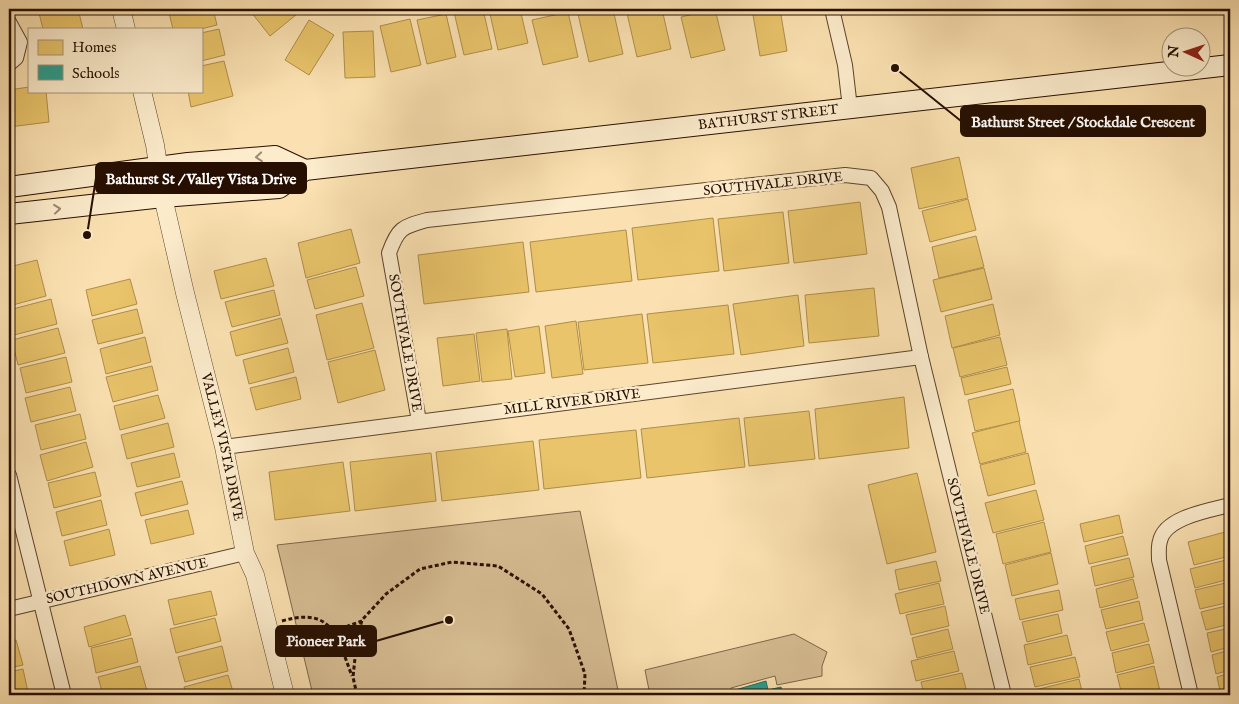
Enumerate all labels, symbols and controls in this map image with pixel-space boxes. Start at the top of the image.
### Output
legend [28,28,202,92]
north arrow [1162,28,1212,78]
text: Homes [72,38,116,57]
text: N [1165,45,1183,59]
text: Schools [72,64,120,83]
street label: BATHURST STREET [697,100,840,134]
callout: Bathurst Street / Stockdale Crescent [961,106,1205,136]
text: Bathurst Street / Stockdale Crescent [971,113,1196,132]
one-way arrow [255,151,263,162]
callout: Bathurst St / Valley Vista Drive [96,163,306,193]
street label: SOUTHVALE DRIVE [702,168,844,200]
text: Bathurst St / Valley Vista Drive [106,170,297,189]
one-way arrow [54,203,62,214]
street label: SOUTHVALE DRIVE [384,272,426,414]
street label: VALLEY VISTA DRIVE [196,370,247,523]
street label: MILL RIVER DRIVE [503,385,642,419]
street label: SOUTHVALE DRIVE [942,476,994,616]
street label: SOUTHDOWN AVENUE [44,554,210,608]
callout: Pioneer Park [276,626,376,656]
text: Pioneer Park [286,632,367,651]

